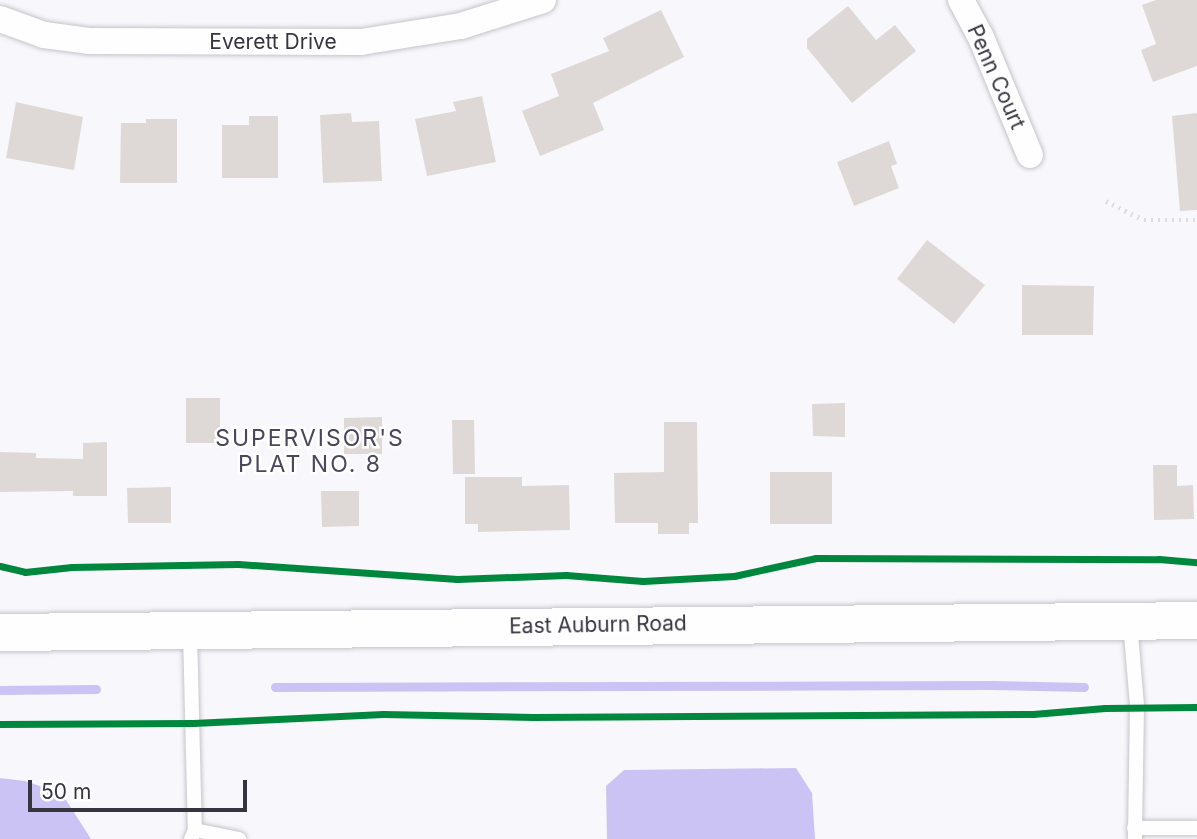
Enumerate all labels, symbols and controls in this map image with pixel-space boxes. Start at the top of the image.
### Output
street label: Penn Court [962,21,1030,133]
street label: Everett Drive [209,29,337,55]
district label: SUPERVISOR'S PLAT NO. 8 [217,424,403,478]
street label: East Auburn Road [509,611,687,639]
scale bar [32,766,250,810]
text: 50 m [41,779,91,804]

